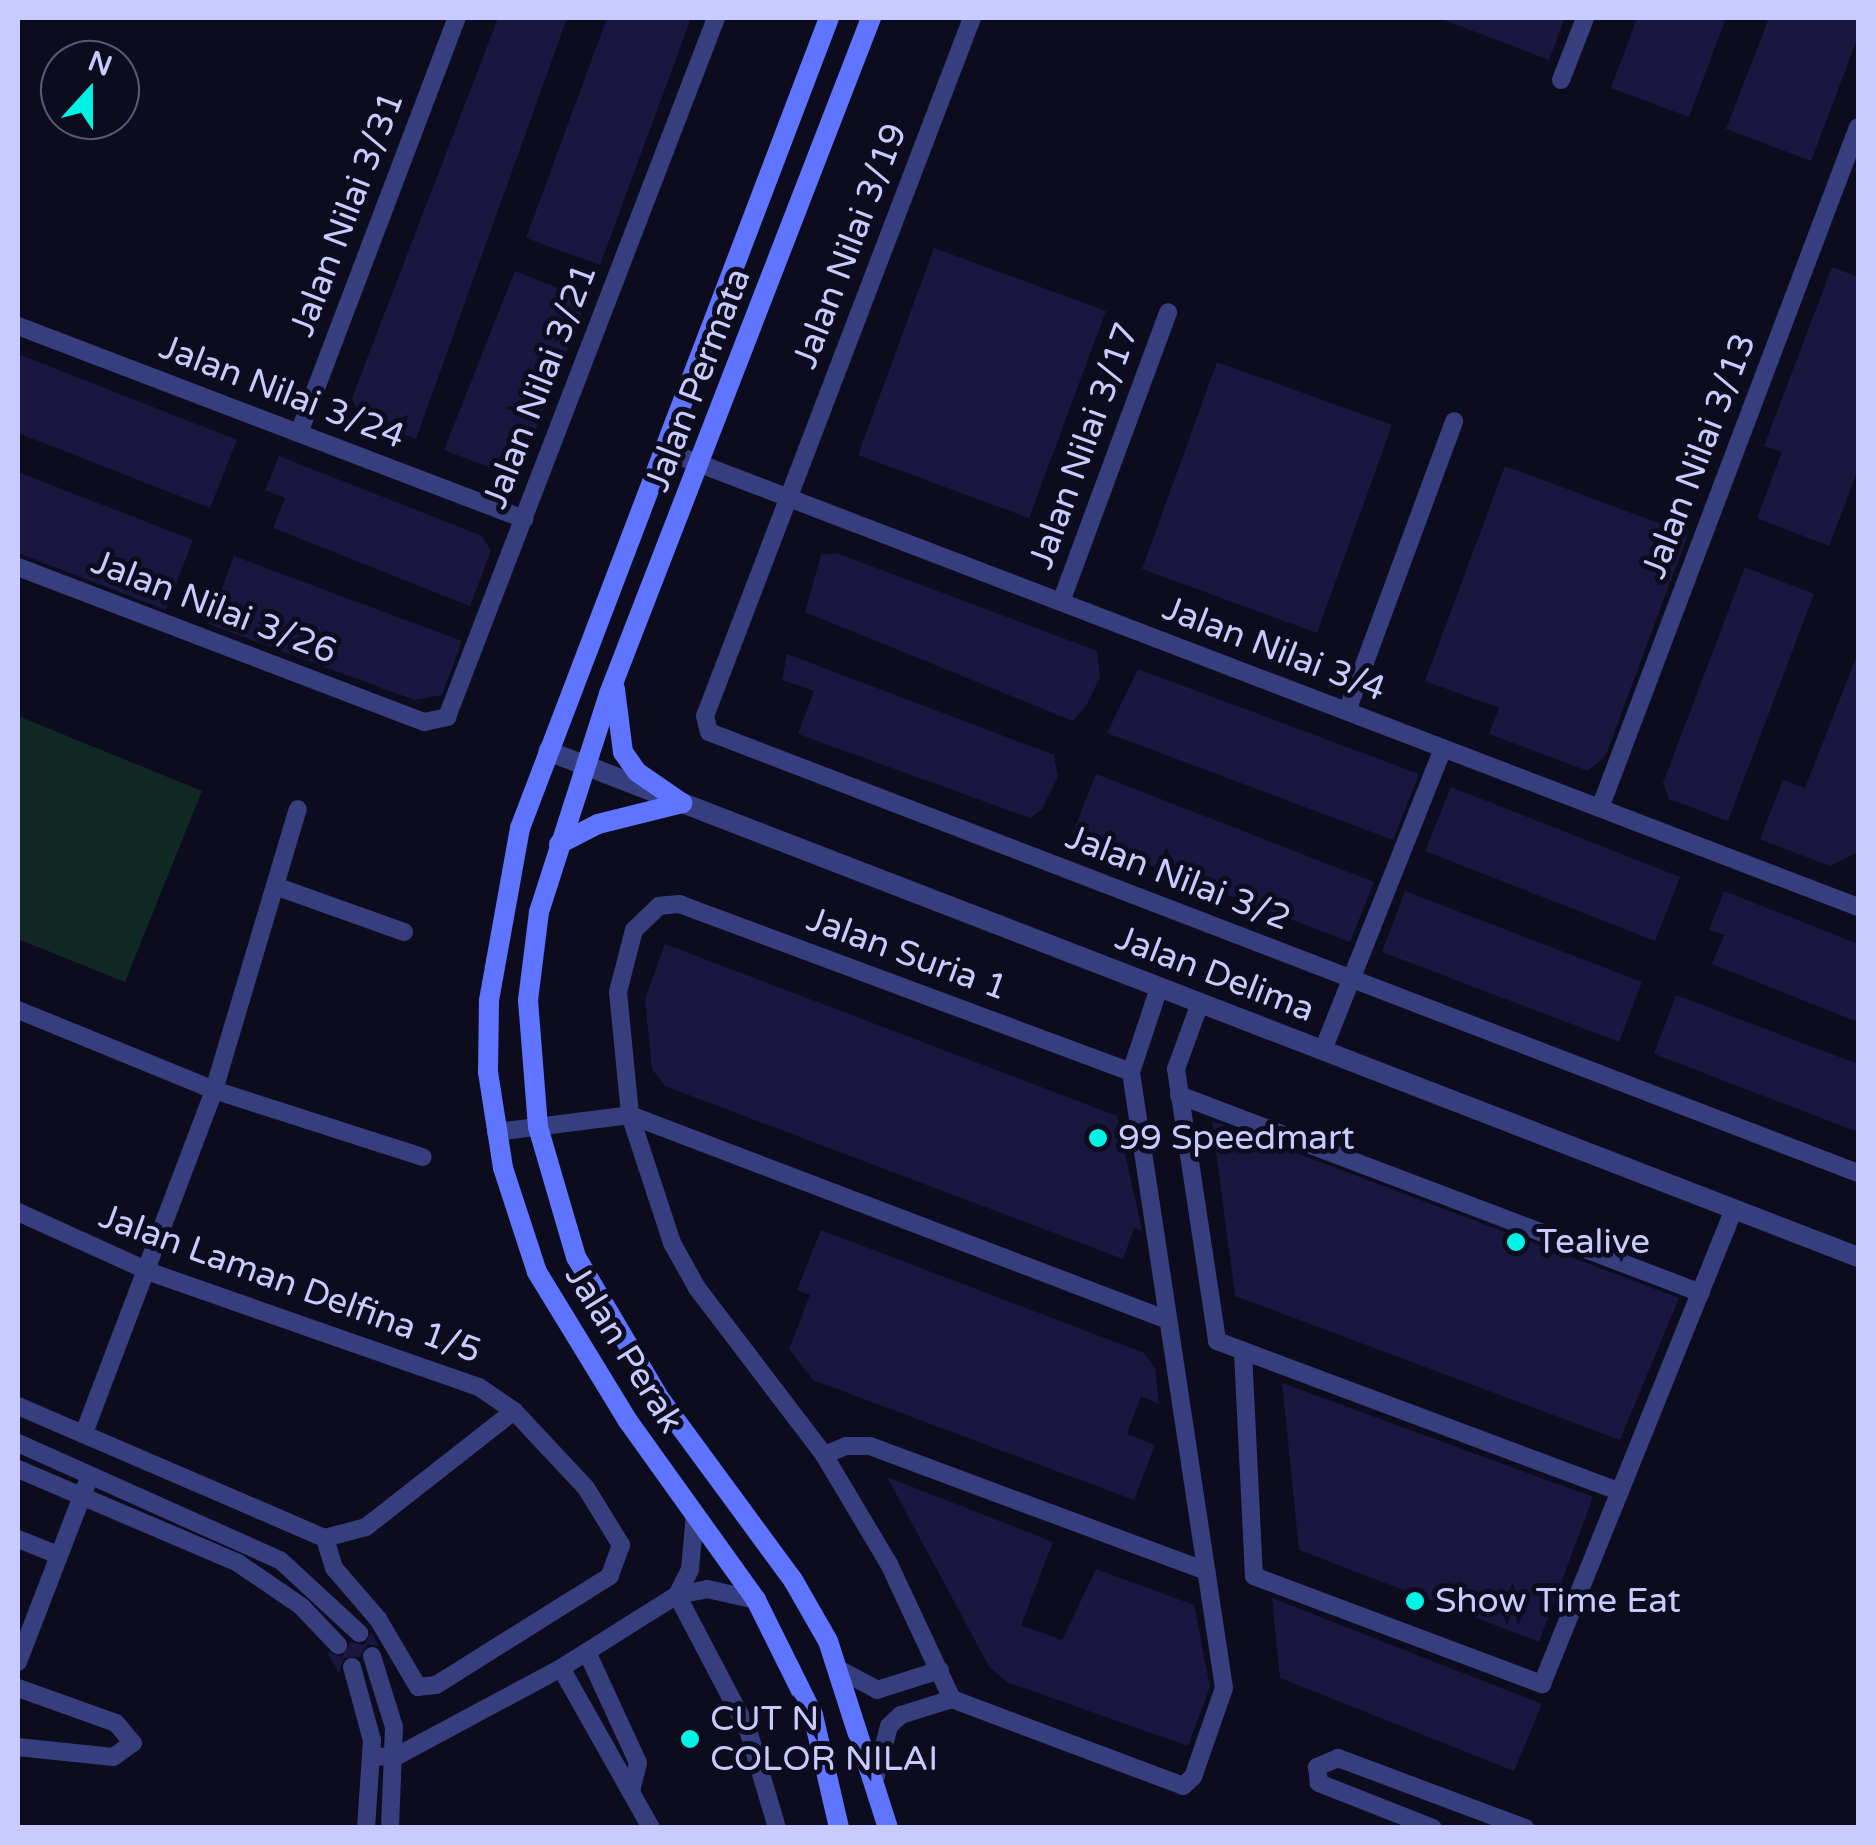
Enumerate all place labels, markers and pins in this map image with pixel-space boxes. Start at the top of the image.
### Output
place label: 99 Speedmart [1118,1117,1355,1159]
marker: 99 Speedmart [1087,1127,1109,1149]
place label: Tealive [1536,1221,1650,1263]
marker: Tealive [1505,1231,1527,1253]
place label: Show Time Eat [1435,1580,1681,1622]
marker: Show Time Eat [1404,1590,1426,1612]
place label: CUT N COLOR NILAI [710,1698,938,1780]
marker: CUT N COLOR NILAI [679,1728,701,1750]

